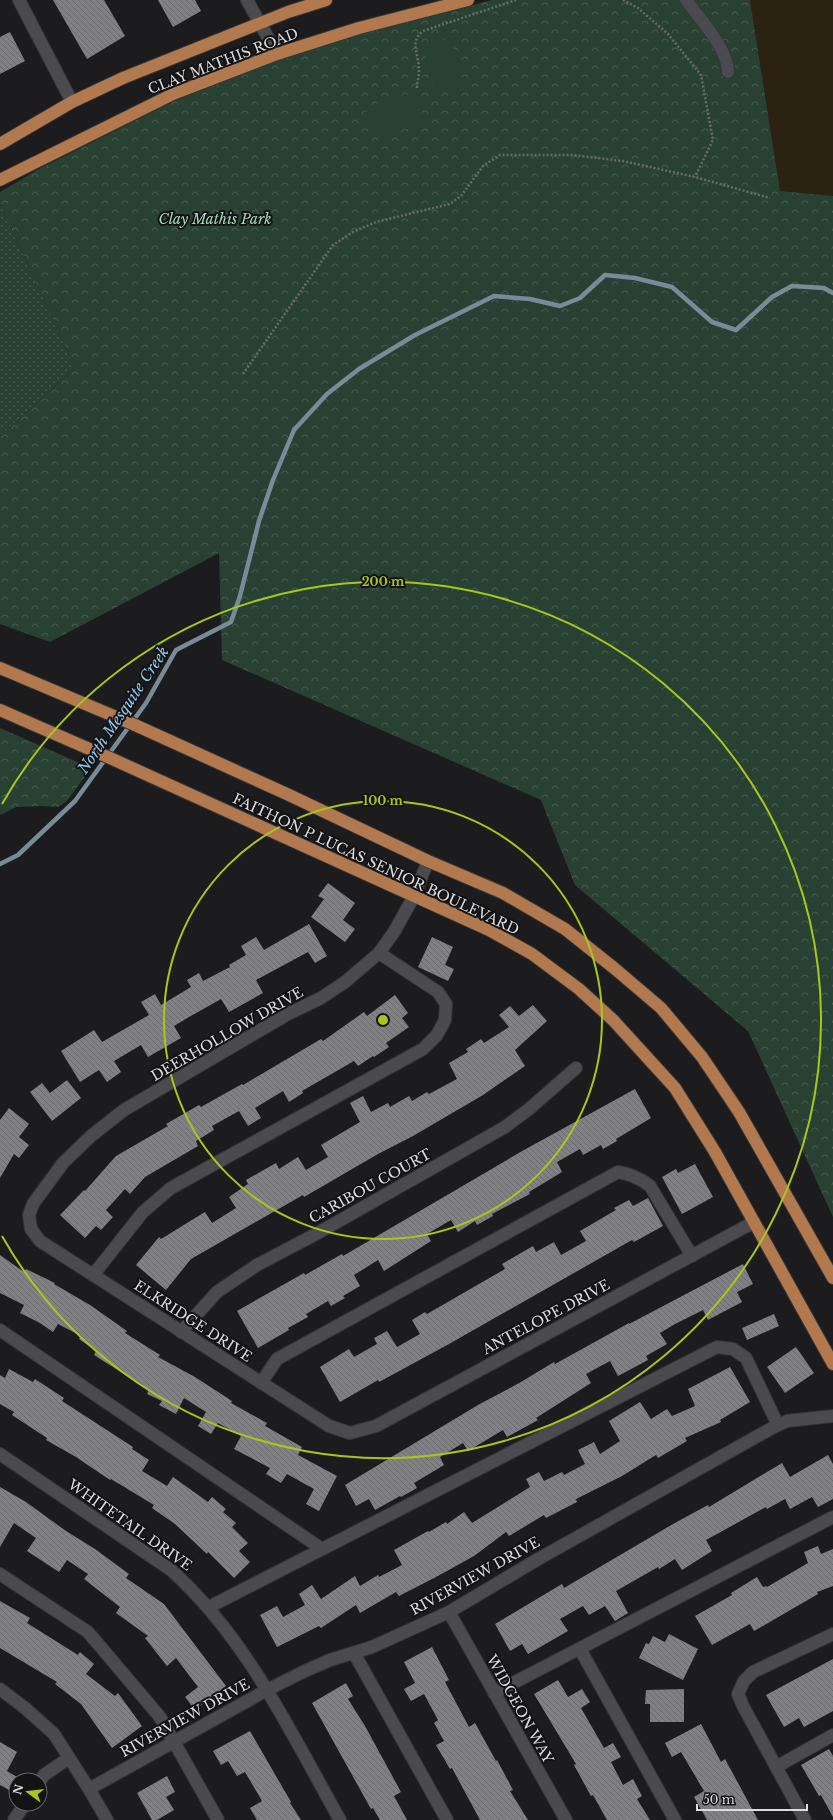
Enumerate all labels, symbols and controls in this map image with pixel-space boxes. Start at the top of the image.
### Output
street label: CLAY MATHIS ROAD [145,24,301,98]
park label: Clay Mathis Park [159,210,271,228]
text: 200 m [362,574,405,589]
water label: North Mesquite Creek [73,643,173,778]
street label: FAITHON P LUCAS SENIOR BOULEVARD [230,789,522,939]
text: 100 m [363,793,404,808]
street label: DEERHOLLOW DRIVE [148,983,306,1085]
centre of rings [376,1013,390,1027]
street label: CARIBOU COURT [306,1145,434,1227]
street label: ELKRIDGE DRIVE [131,1276,255,1366]
street label: ANTELOPE DRIVE [478,1276,613,1359]
street label: WHITETAIL DRIVE [64,1475,196,1575]
street label: RIVERVIEW DRIVE [407,1533,543,1619]
street label: WIDGEON WAY [482,1651,558,1767]
street label: RIVERVIEW DRIVE [117,1675,253,1761]
north arrow [8,1772,48,1812]
text: N [10,1782,27,1796]
scale bar [697,1786,807,1812]
text: 50 m [703,1792,735,1807]

